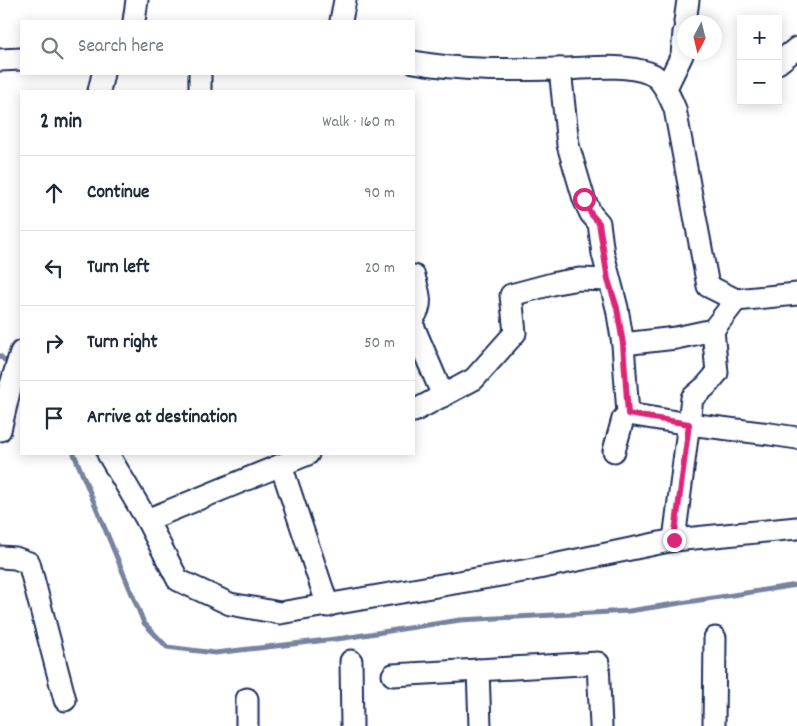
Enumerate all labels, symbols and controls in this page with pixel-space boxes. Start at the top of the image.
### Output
north arrow [677,15,722,60]
map controls [737,15,782,105]
button: + [737,15,782,60]
search box [20,20,415,75]
icon: search [38,34,66,62]
text: Search here [78,34,164,61]
button: − [737,60,782,105]
text: 2 min [40,108,82,138]
text: Walk · 160 m [322,111,395,134]
icon: ahead [40,179,68,207]
text: Continue [87,180,149,207]
text: 90 m [364,182,395,205]
route start [573,188,596,211]
icon: left [40,254,68,282]
text: Turn left [87,255,150,282]
text: 20 m [365,257,395,280]
icon: right [40,329,68,357]
text: Turn right [87,330,158,357]
text: 50 m [364,332,395,355]
icon: arrive [40,404,68,432]
text: Arrive at destination [87,405,237,432]
route end [663,529,686,552]

